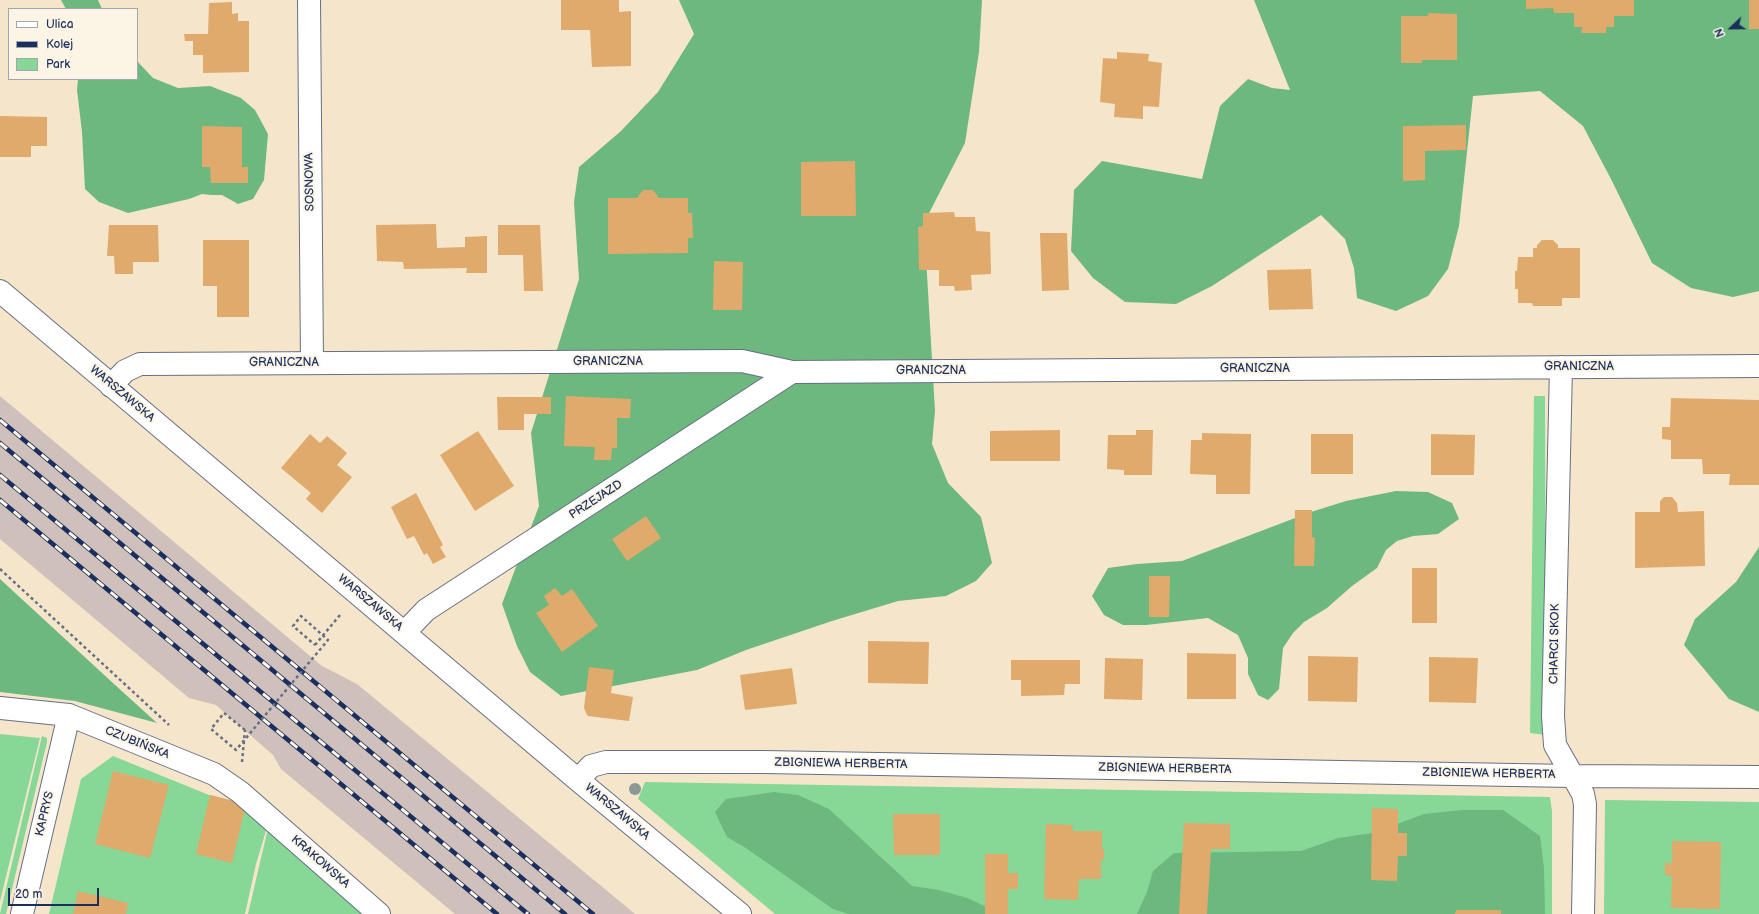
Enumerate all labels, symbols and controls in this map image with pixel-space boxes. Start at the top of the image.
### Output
legend [8,8,138,80]
north arrow [1711,8,1751,48]
text: Ulica [46,17,73,32]
text: N [1712,26,1727,39]
text: Kolej [46,37,73,52]
text: Park [46,57,70,72]
street label: SOSNOWA [302,152,318,212]
street label: GRANICZNA [573,355,643,369]
street label: GRANICZNA [249,356,319,370]
street label: GRANICZNA [1544,360,1614,374]
street label: GRANICZNA [1220,362,1290,376]
street label: WARSZAWSKA [87,363,157,425]
street label: GRANICZNA [896,364,966,378]
street label: PRZEJAZD [567,477,625,523]
street label: WARSZAWSKA [335,572,405,634]
street label: CHARCI SKOK [1547,604,1563,684]
street label: CZUBIŃSKA [103,724,171,762]
street label: ZBIGNIEWA HERBERTA [775,756,907,772]
street label: ZBIGNIEWA HERBERTA [1099,761,1231,777]
street label: ZBIGNIEWA HERBERTA [1423,766,1555,782]
street label: WARSZAWSKA [582,781,652,843]
street label: KAPRYS [33,790,57,838]
street label: KRAKOWSKA [288,833,352,891]
scale bar [10,880,101,906]
text: 20 m [15,887,42,902]

